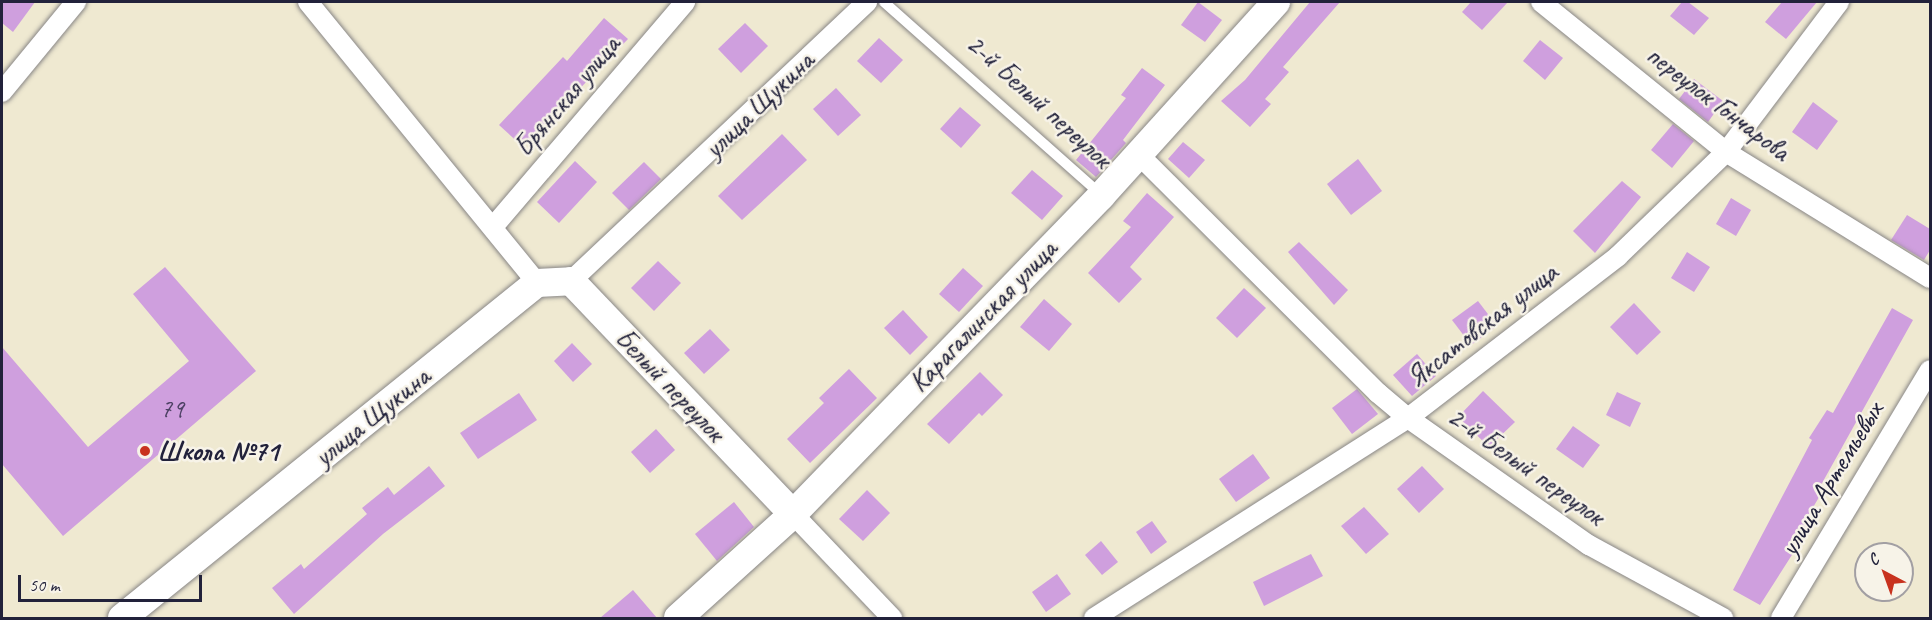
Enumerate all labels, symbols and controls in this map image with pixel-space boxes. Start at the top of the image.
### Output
street label: 2-й Белый переулок [959,27,1119,175]
street label: Брянская улица [506,28,628,164]
street label: переулок Гончарова [1639,37,1797,169]
street label: улица Щукина [697,45,821,165]
street label: Карагалинская улица [902,233,1064,399]
street label: Яксатовская улица [1399,255,1565,395]
street label: Белый переулок [608,322,732,448]
street label: улица Щукина [307,360,437,474]
house number: 79 [160,393,184,425]
street label: улица Артемьевых [1771,395,1891,563]
street label: 2-й Белый переулок [1441,399,1611,533]
place label: Школа №71 [157,434,279,468]
marker: Школа №71 [138,444,152,458]
north arrow [1854,542,1914,602]
text: С [1864,550,1883,570]
scale bar [21,563,206,601]
text: 50 m [29,574,60,596]

